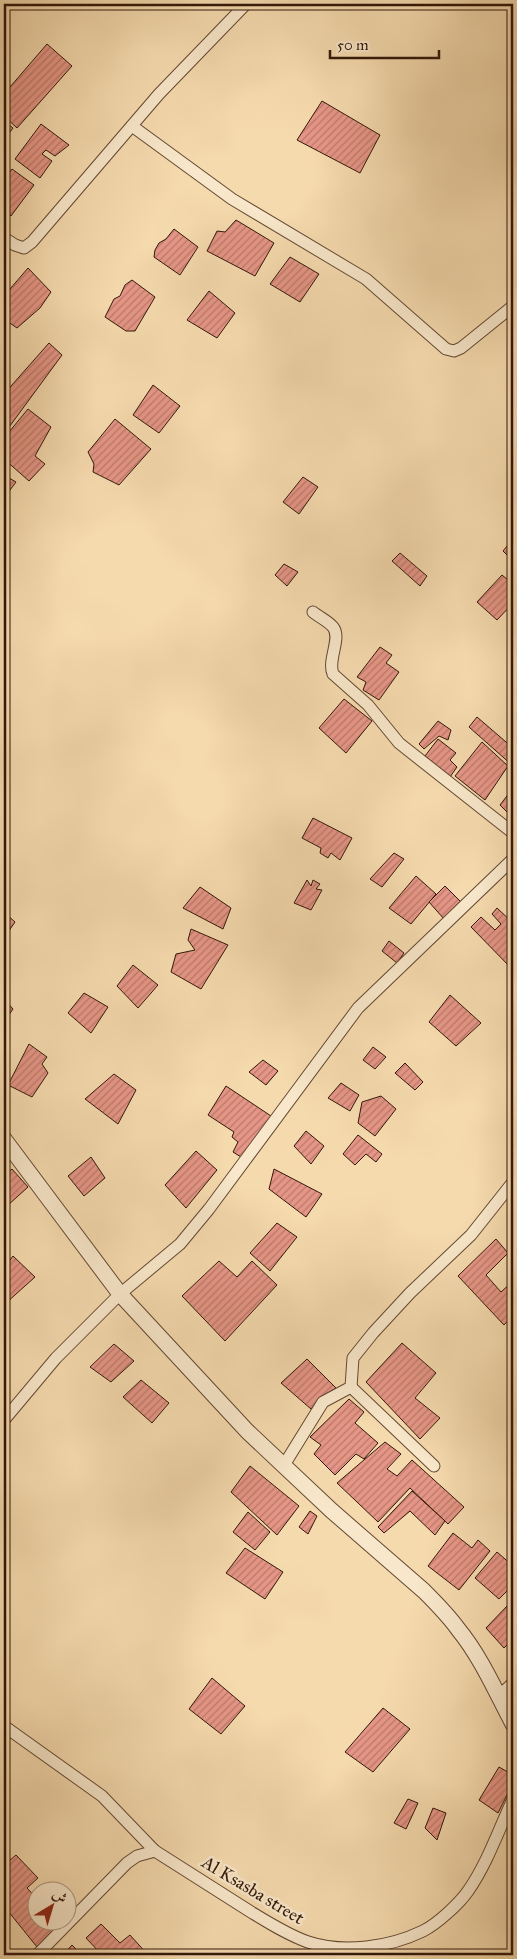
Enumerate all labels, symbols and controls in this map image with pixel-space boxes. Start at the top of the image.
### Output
scale bar [330,28,438,60]
text: 50 m [337,36,369,54]
street label: Al Ksasba street [197,1850,309,1929]
north arrow [28,1882,78,1932]
text: ش [49,1885,70,1907]

